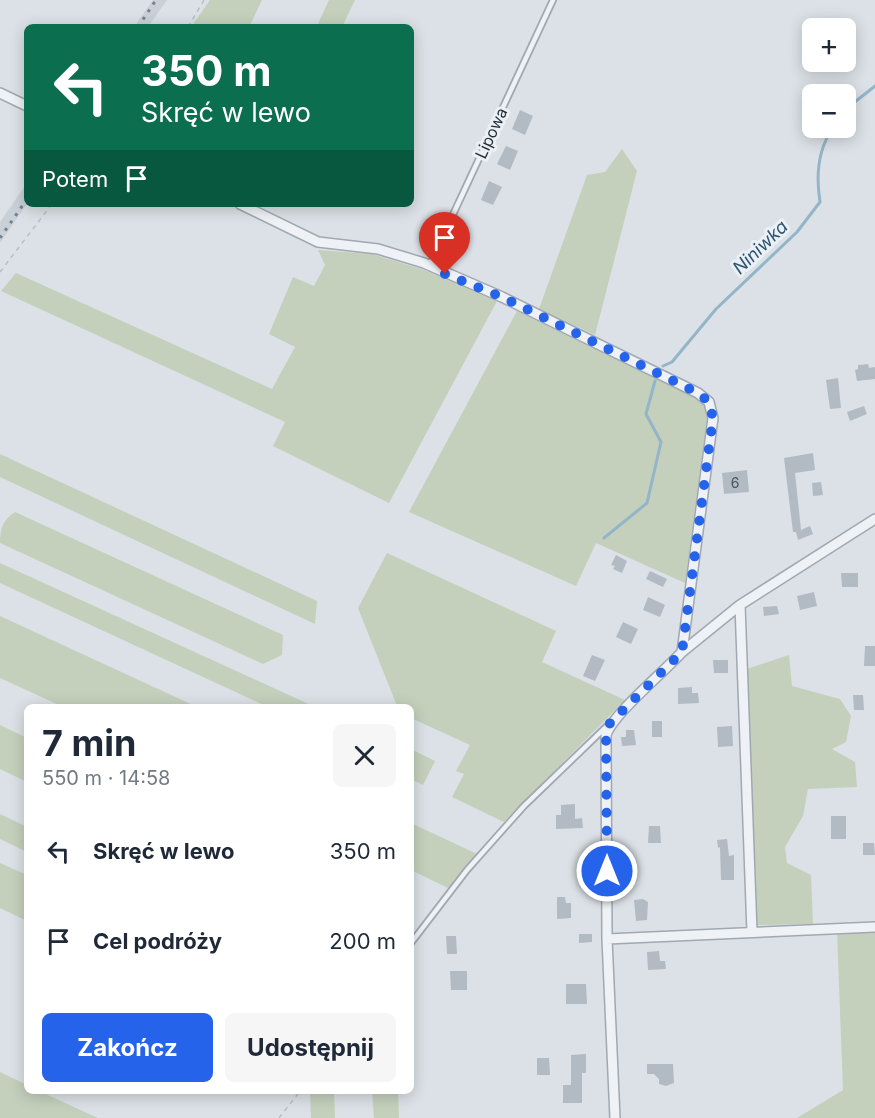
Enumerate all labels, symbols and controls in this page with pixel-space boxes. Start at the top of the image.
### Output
map controls [802,18,856,138]
button: + [802,18,856,72]
text: 350 m [141,45,272,96]
icon: left [42,48,120,126]
button: − [802,84,856,138]
text: Skręć w lewo [141,96,311,129]
street label: Lipowa [471,104,511,162]
icon: arrive [120,162,153,195]
text: Potem [42,166,108,192]
pin [419,212,470,274]
water label: Niniwka [728,216,792,278]
icon: arrive [428,221,461,254]
house number: 6 [731,474,739,491]
text: 7 min [42,721,136,765]
button: close [333,724,396,787]
text: 550 m · 14:58 [42,766,170,790]
icon: left [42,835,75,868]
text: Skręć w lewo [93,838,234,864]
text: 350 m [330,838,396,864]
position arrow [575,839,639,903]
icon: arrive [42,925,75,958]
text: Cel podróży [93,928,222,954]
text: 200 m [329,928,396,954]
button: Zakończ [42,1013,213,1082]
button: Udostępnij [225,1013,396,1082]

